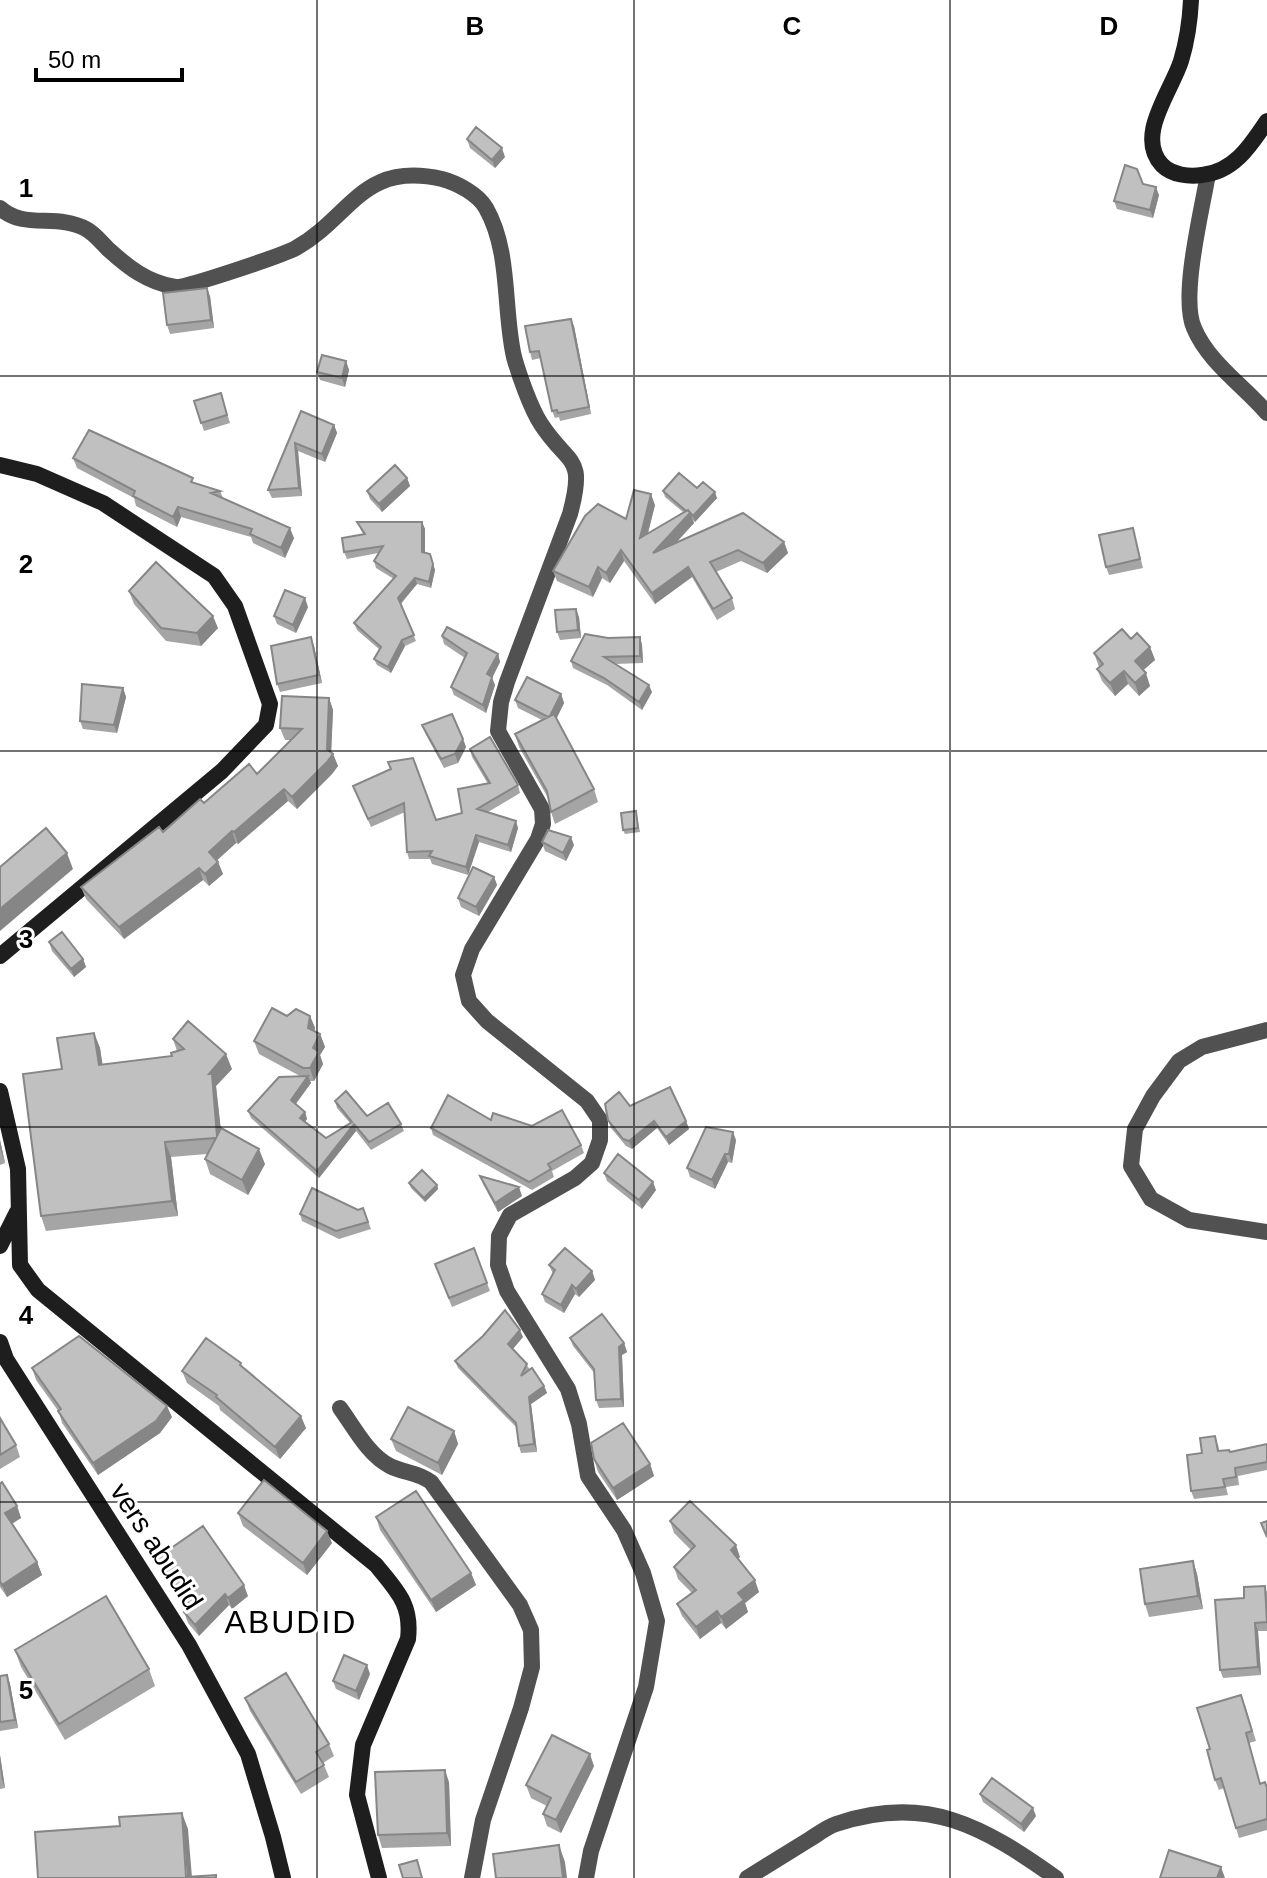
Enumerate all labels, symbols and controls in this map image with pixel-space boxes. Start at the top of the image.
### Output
text: B [466,11,484,41]
text: C [783,11,802,41]
text: D [1100,11,1118,41]
scale bar [36,32,182,82]
text: 50 m [48,46,101,73]
text: 1 [19,173,33,203]
text: 2 [19,549,33,579]
text: 3 [19,924,33,954]
text: 4 [19,1300,34,1330]
street label: vers abudid [104,1477,209,1615]
district label: ABUDID [225,1604,357,1640]
text: 5 [19,1675,33,1705]

